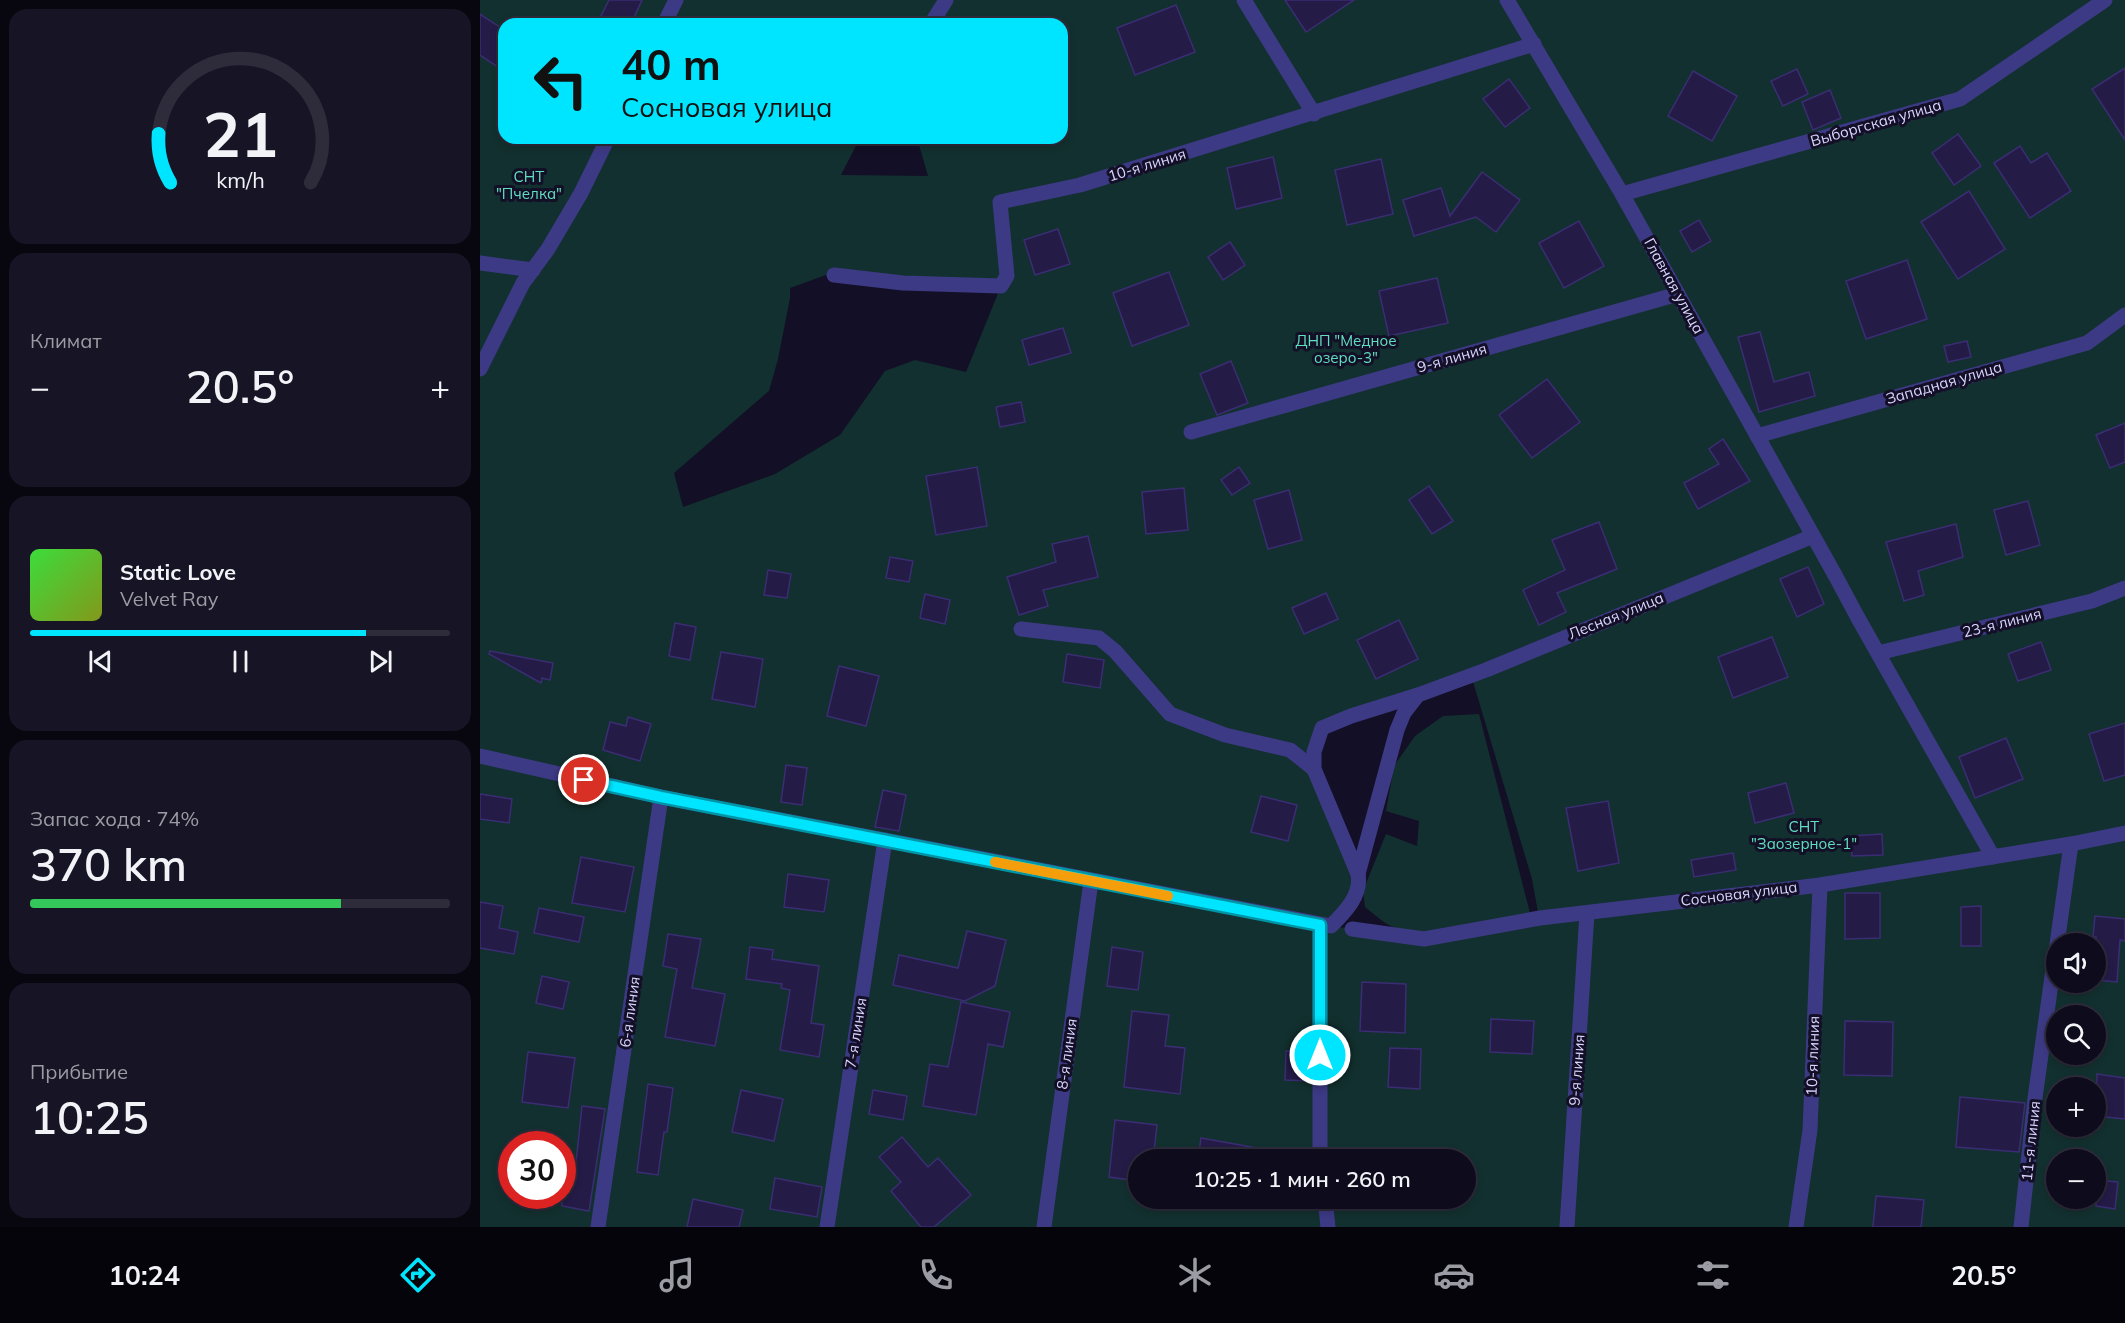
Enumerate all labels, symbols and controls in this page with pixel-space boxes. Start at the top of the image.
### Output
text: 40 m [621,38,721,91]
icon: left [522,42,600,120]
text: Сосновая улица [621,90,832,124]
text: 21 [203,94,277,173]
street label: Выборгская улица [1808,95,1944,150]
street label: 10-я линия [1106,144,1188,185]
text: km/h [216,167,264,194]
park label: СНТ "Пчелка" [496,167,562,203]
street label: Главная улица [1640,235,1709,337]
text: Климат [30,328,102,353]
park label: ДНП "Медное озеро-3" [1295,331,1397,367]
street label: 9-я линия [1415,339,1489,376]
street label: Западная улица [1884,357,2004,408]
text: 20.5° [186,358,294,414]
text: − [30,366,50,407]
text: + [430,366,450,407]
text: Static Love [120,558,236,586]
text: Velvet Ray [120,586,218,611]
street label: Лесная улица [1565,588,1666,643]
street label: 23-я линия [1961,604,2043,641]
icon: previous [84,645,117,678]
icon: pause [224,645,257,678]
icon: next [364,645,397,678]
pin [558,754,609,805]
icon: arrive [567,763,600,796]
text: Запас хода · 74% [30,806,199,831]
park label: СНТ "Заозерное-1" [1751,817,1857,853]
text: 370 km [30,836,187,892]
street label: Сосновая улица [1679,877,1798,910]
map controls [2046,933,2106,1209]
button: sound [2046,933,2106,993]
street label: 6-я линия [615,975,644,1049]
street label: 7-я линия [841,996,870,1070]
button: search [2046,1005,2106,1065]
street label: 10-я линия [1802,1015,1823,1097]
street label: 8-я линия [1052,1017,1081,1091]
position arrow [1288,1023,1352,1087]
street label: 9-я линия [1565,1034,1588,1106]
text: Прибытие [30,1059,128,1084]
button: + [2046,1077,2106,1137]
text: 10:25 [30,1089,149,1145]
street label: 11-я линия [2017,1100,2044,1182]
speed limit sign: 30 [498,1131,576,1209]
button: − [2046,1149,2106,1209]
text: 10:25 · 1 мин · 260 m [1193,1165,1411,1193]
icon: directions [397,1254,439,1296]
icon: music [656,1254,698,1296]
icon: phone [915,1254,957,1296]
icon: climate [1174,1254,1216,1296]
icon: car [1433,1254,1475,1296]
icon: filters [1692,1254,1734,1296]
text: 10:24 [108,1258,180,1292]
text: 20.5° [1951,1258,2016,1292]

